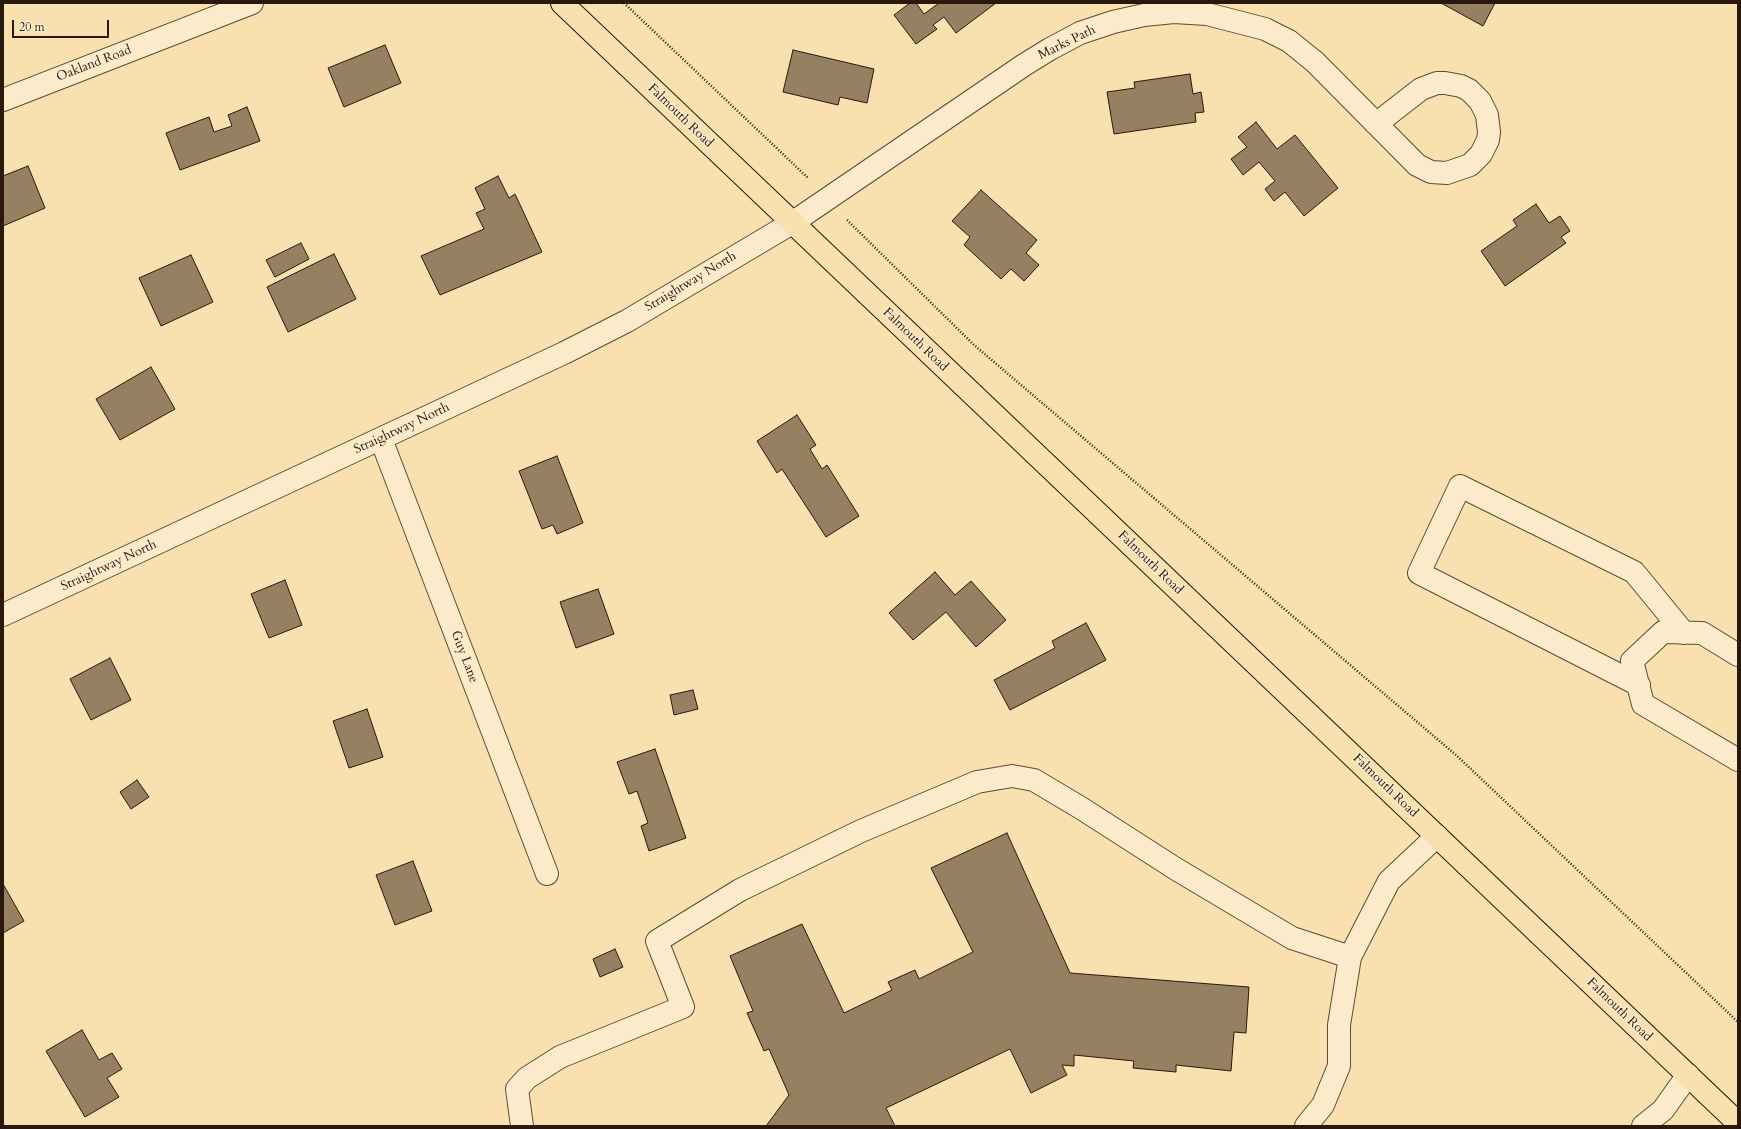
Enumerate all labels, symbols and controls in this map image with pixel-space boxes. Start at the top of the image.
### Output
scale bar [14,12,111,38]
text: 20 m [19,19,45,35]
street label: Marks Path [1036,22,1098,64]
street label: Oakland Road [54,43,134,85]
street label: Falmouth Road [644,81,716,151]
street label: Straightway North [643,249,739,315]
street label: Falmouth Road [879,305,951,375]
street label: Straightway North [352,400,452,458]
street label: Falmouth Road [1114,528,1186,598]
street label: Straightway North [59,537,159,595]
street label: Guy Lane [447,629,481,685]
street label: Falmouth Road [1349,751,1421,821]
street label: Falmouth Road [1583,975,1655,1045]

